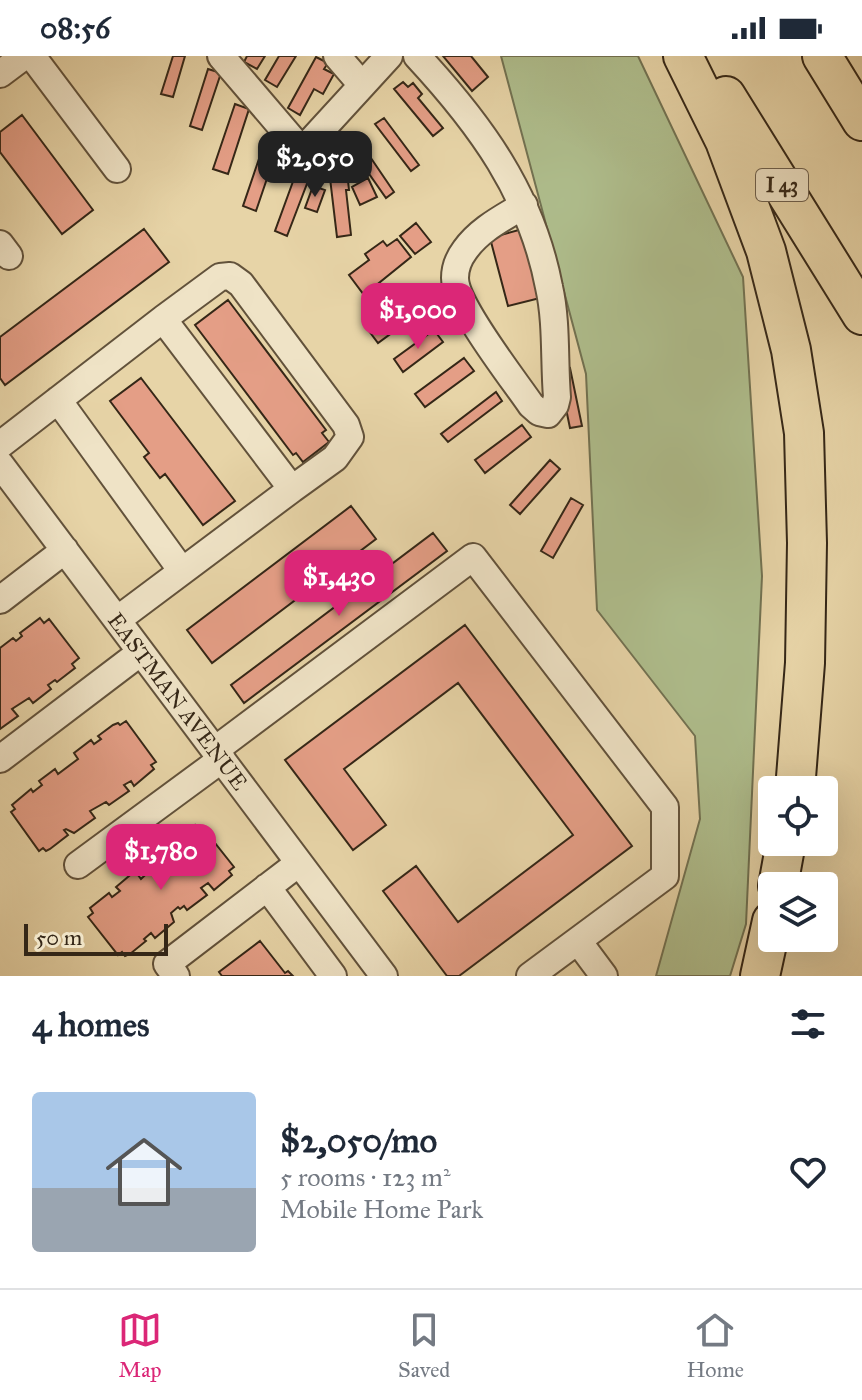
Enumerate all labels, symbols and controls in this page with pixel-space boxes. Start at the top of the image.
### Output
text: 08:56 [40,10,110,46]
pin: $2,050 [250,131,380,199]
text: $2,050 [276,141,354,173]
road number: I 43 [756,169,808,201]
pin: $1,000 [353,283,483,351]
text: $1,000 [379,293,457,325]
pin: $1,430 [274,550,404,618]
text: $1,430 [302,560,376,592]
street label: EASTMAN AVENUE [102,607,253,796]
map controls [758,776,838,952]
button: locate [758,776,838,856]
pin: $1,780 [96,824,226,892]
text: $1,780 [124,834,198,866]
button: layers [758,872,838,952]
scale bar [24,920,168,956]
text: 50 m [36,924,82,951]
icon: filters [786,1002,830,1046]
text: 4 homes [32,1004,149,1045]
text: $2,050/mo [280,1120,437,1161]
icon: home [96,1124,192,1220]
icon: heart [786,1150,830,1194]
text: 5 rooms · 123 m² [280,1161,451,1193]
text: Mobile Home Park [280,1193,483,1225]
tab: Map [118,1308,162,1383]
tab: Saved [398,1308,450,1383]
tab: Home [686,1308,744,1383]

